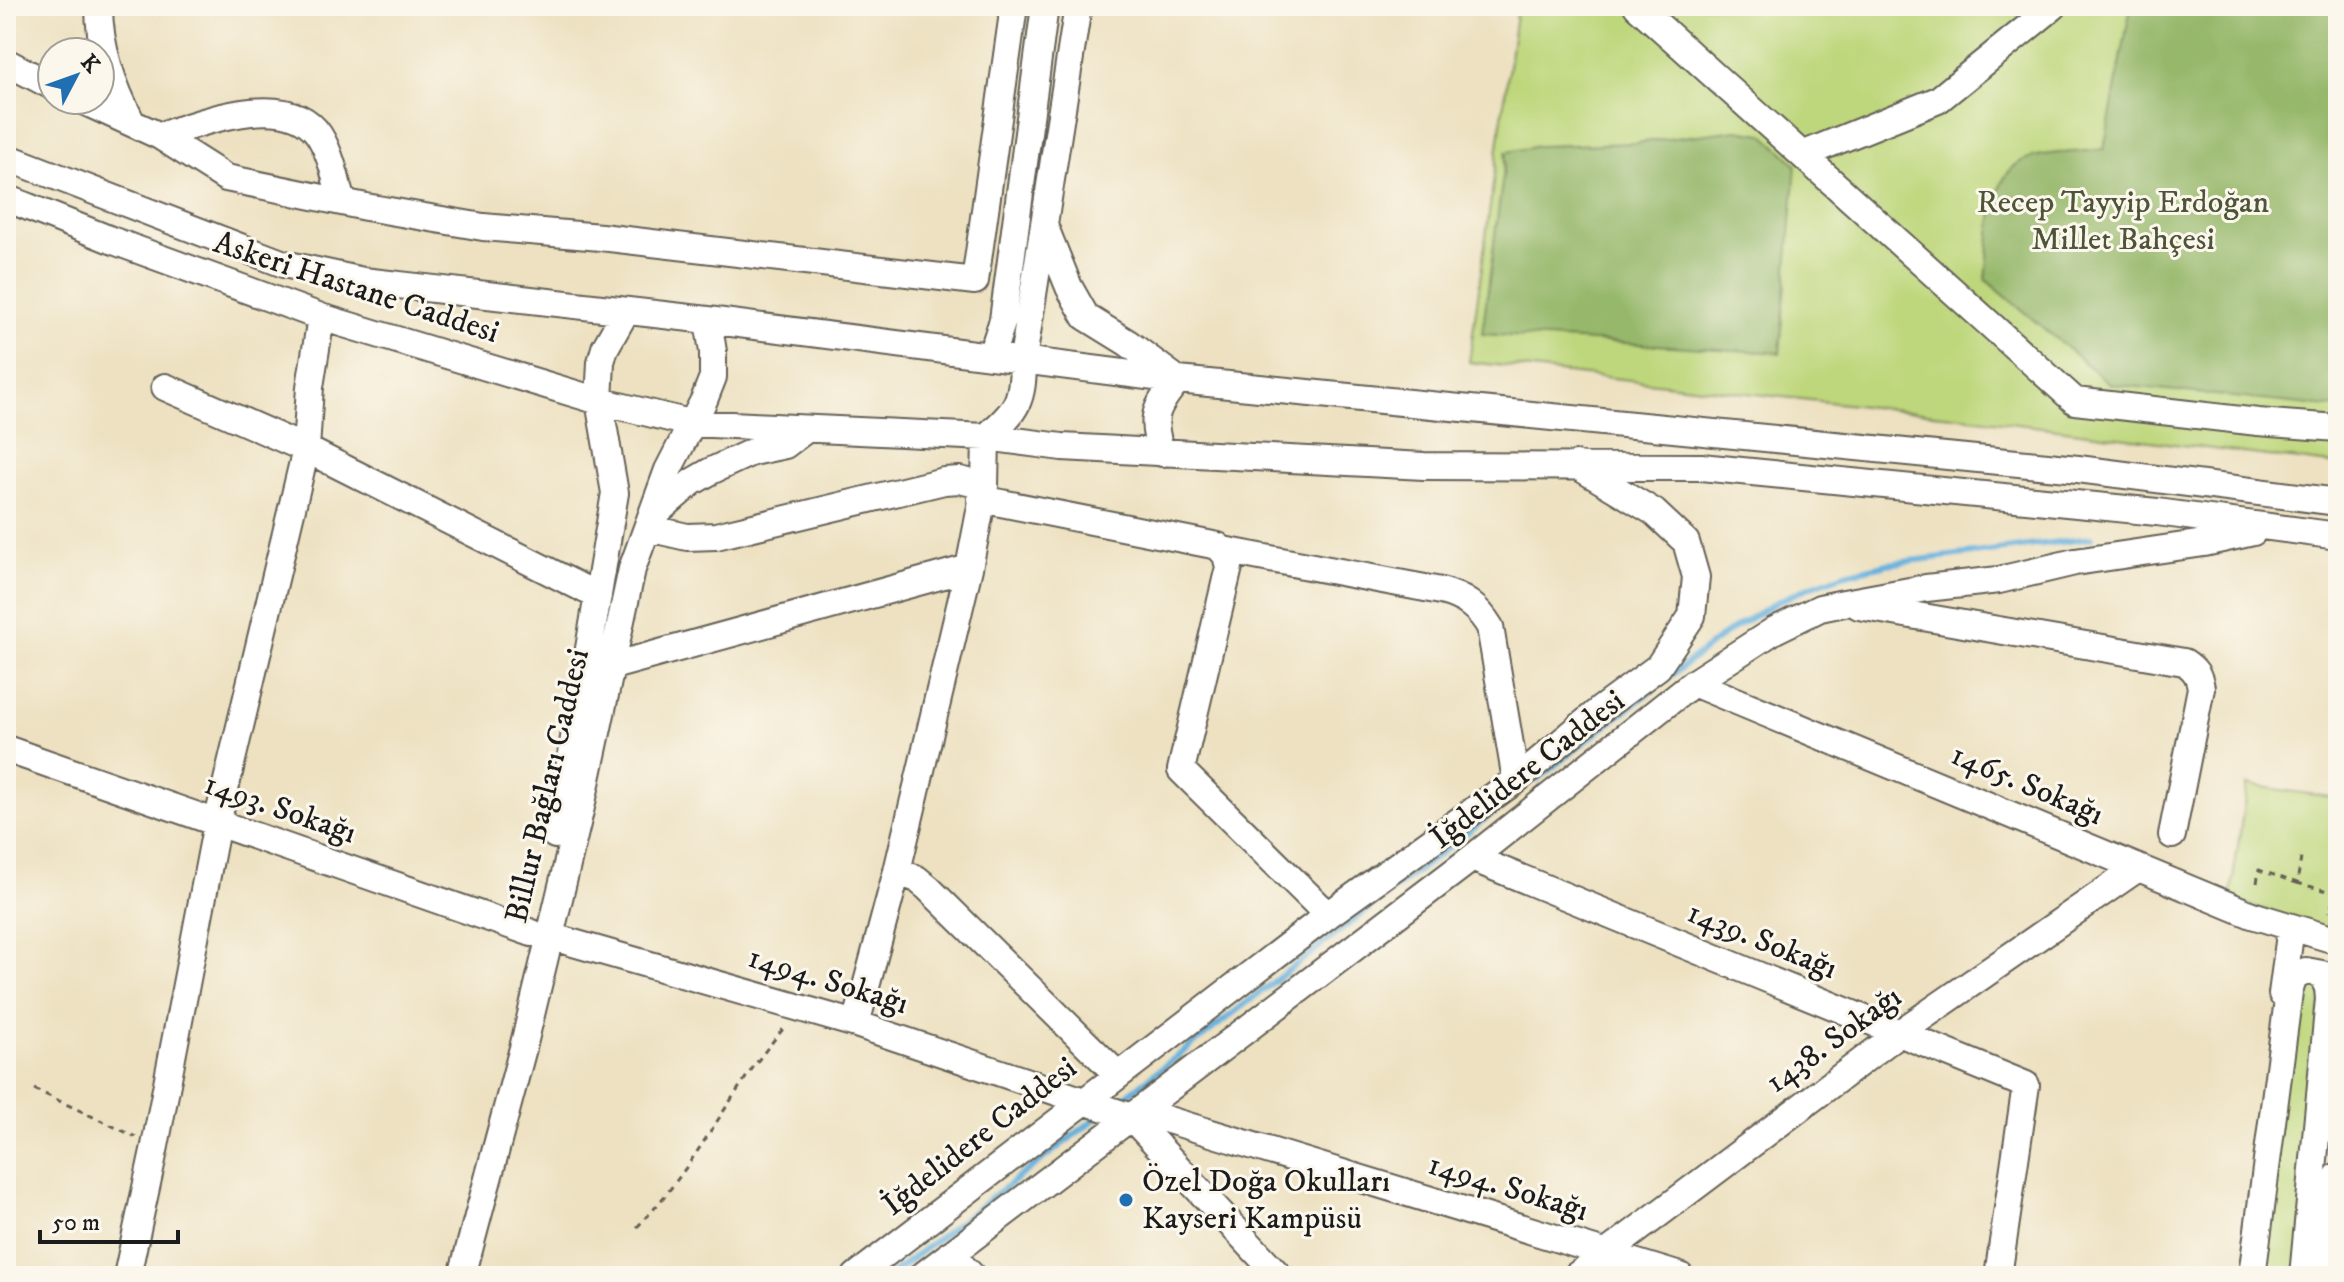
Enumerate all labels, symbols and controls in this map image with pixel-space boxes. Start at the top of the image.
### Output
north arrow [36,36,116,116]
text: K [75,49,106,79]
park label: Recep Tayyip Erdoğan Millet Bahçesi [1977,183,2270,260]
street label: Askeri Hastane Caddesi [208,223,504,353]
street label: Billur Bağları Caddesi [497,645,599,927]
street label: İğdelidere Caddesi [1423,682,1633,858]
street label: 1465. Sokağı [1945,735,2109,835]
street label: 1493. Sokağı [199,764,361,854]
street label: 1439. Sokağı [1681,893,1843,989]
street label: 1494. Sokağı [743,938,913,1024]
street label: 1438. Sokağı [1758,977,1910,1103]
street label: İğdelidere Caddesi [875,1049,1085,1225]
street label: 1494. Sokağı [1423,1145,1593,1231]
place label: Özel Doğa Okulları Kayseri Kampüsü [1142,1162,1390,1239]
marker: Özel Doğa Okulları Kayseri Kampüsü [1117,1191,1135,1209]
scale bar [40,1194,178,1244]
text: 50 m [52,1208,100,1238]

